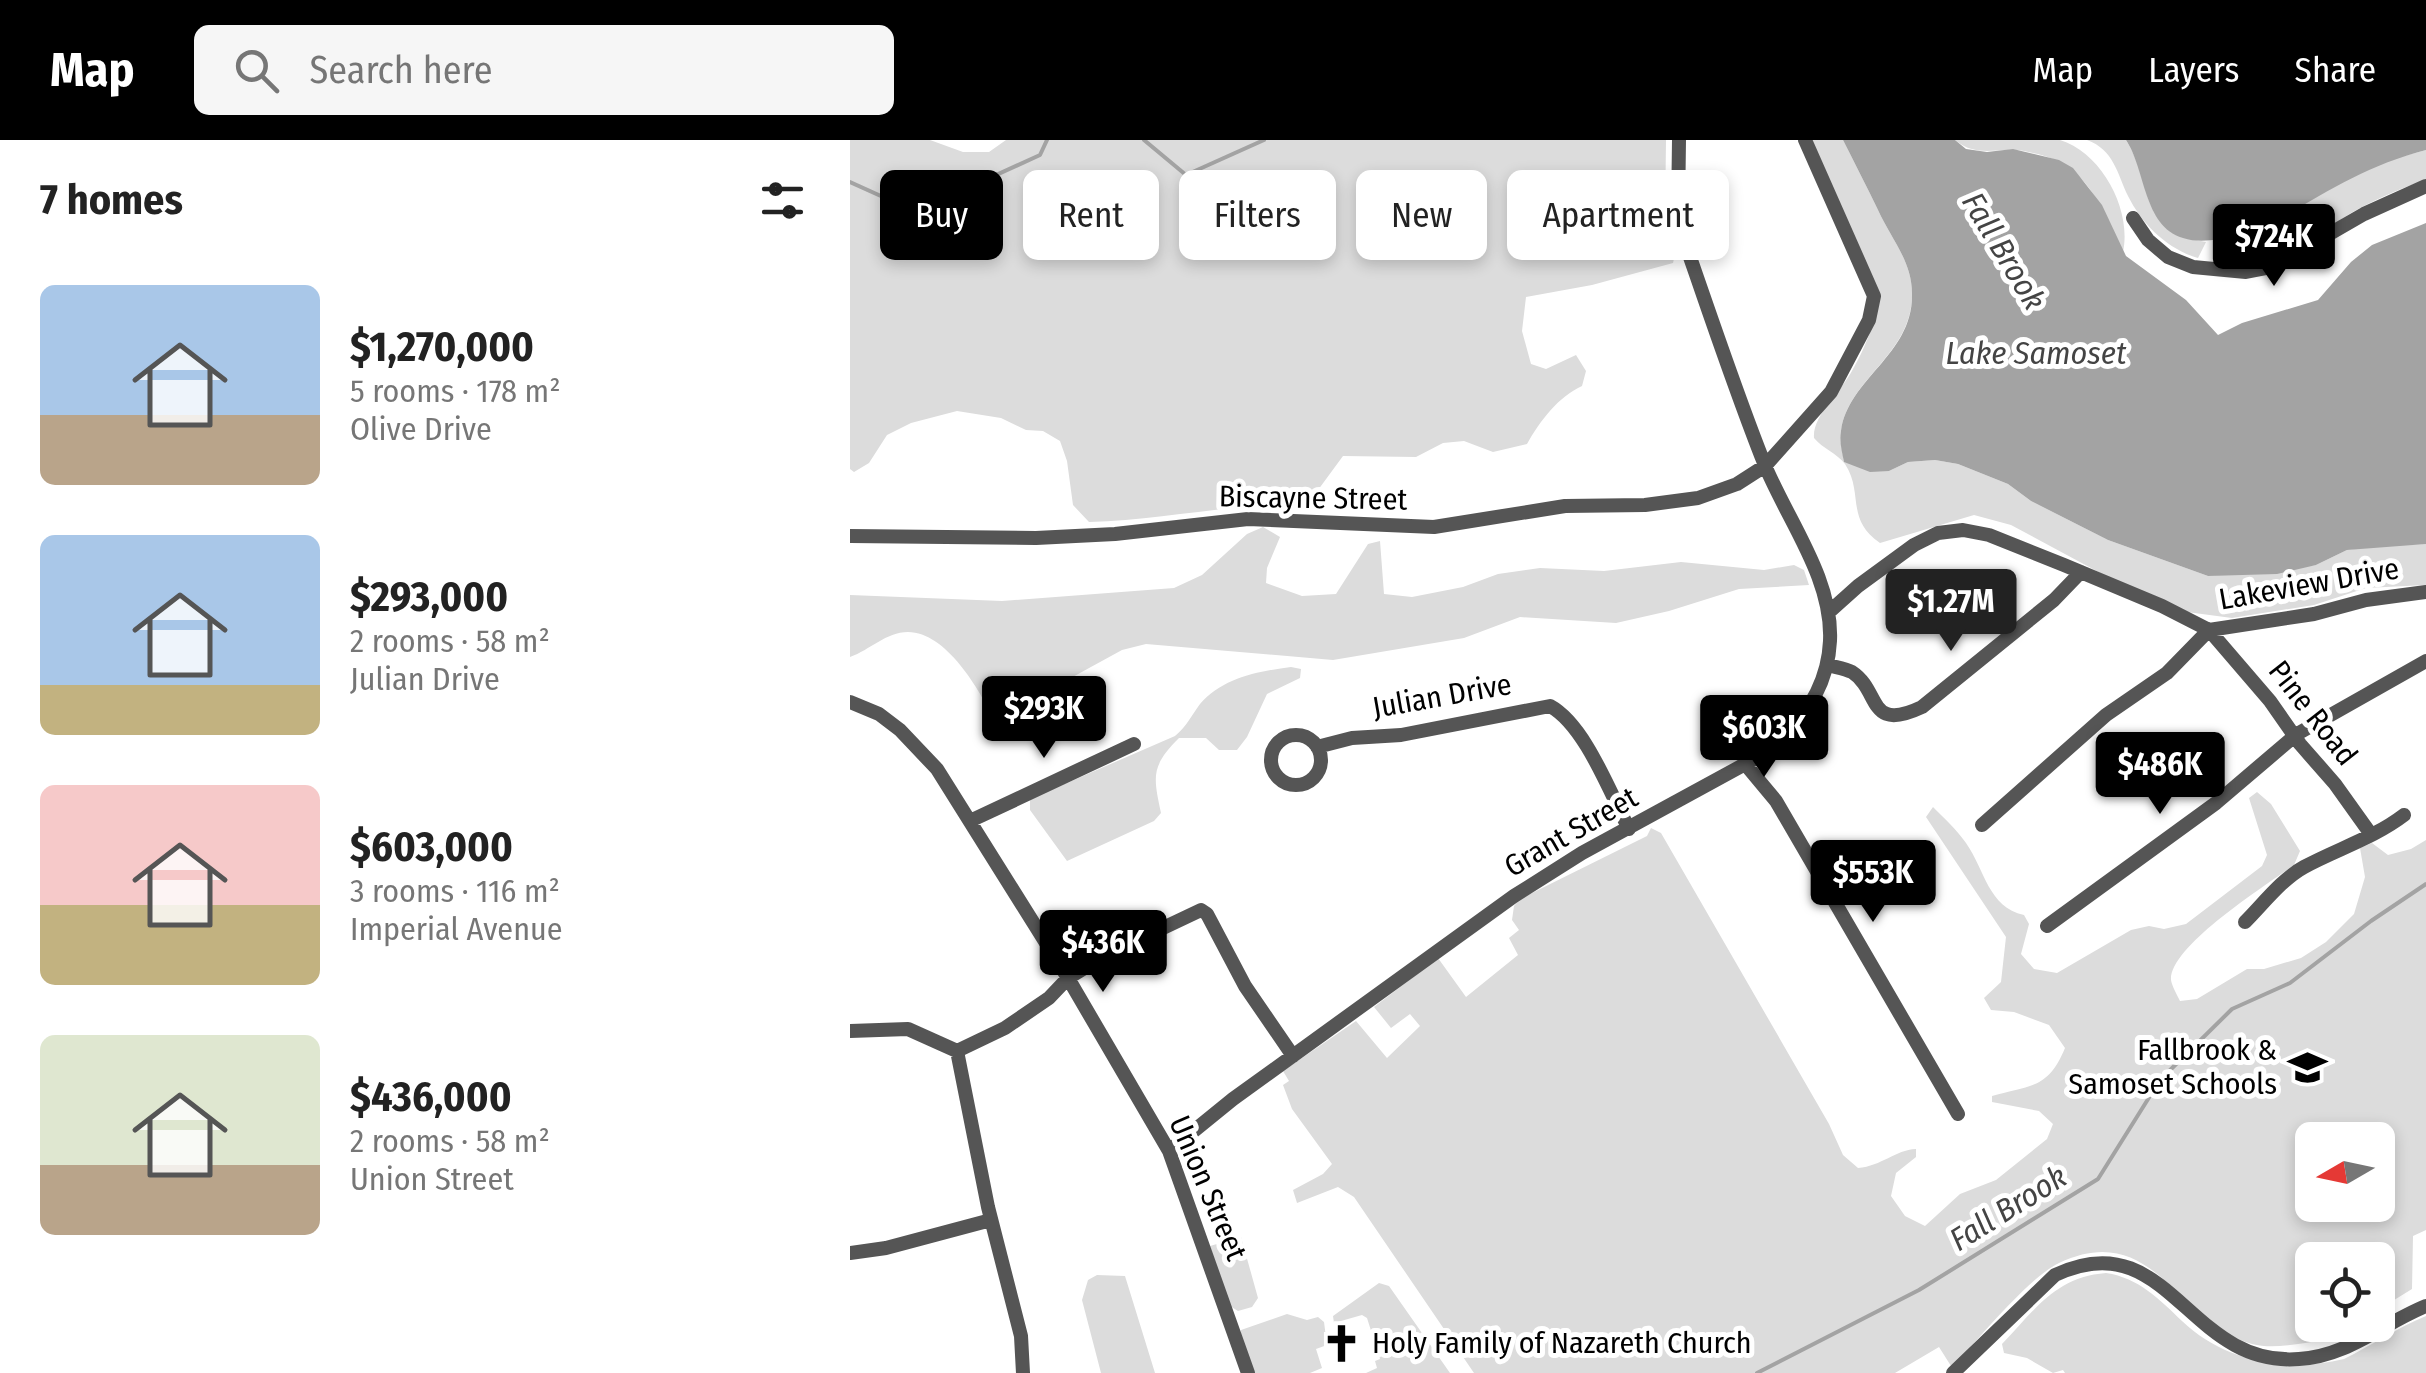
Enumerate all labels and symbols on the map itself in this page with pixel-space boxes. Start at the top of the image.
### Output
water label: Fall Brook [1954,185,2054,317]
pin: $724K [2204,204,2344,289]
water label: Lake Samoset [1946,334,2127,372]
street label: Biscayne Street [1218,478,1408,518]
street label: Lakeview Drive [2216,550,2402,618]
pin: $1.27M [1870,569,2032,654]
street label: Pine Road [2261,653,2365,773]
street label: Julian Drive [1370,666,1514,726]
pin: $293K [974,676,1114,761]
pin: $603K [1694,695,1834,780]
pin: $486K [2090,732,2230,817]
street label: Grant Street [1498,779,1644,885]
pin: $553K [1803,840,1943,925]
pin: $436K [1033,910,1173,995]
place label: Fallbrook & Samoset Schools [2068,1032,2277,1102]
school or university icon: Fallbrook & Samoset Schools [2286,1046,2328,1088]
street label: Union Street [1161,1110,1255,1266]
north arrow [2295,1122,2395,1222]
water label: Fall Brook [1943,1157,2074,1259]
church icon: Holy Family of Nazareth Church [1321,1322,1363,1364]
place label: Holy Family of Nazareth Church [1372,1325,1752,1361]

